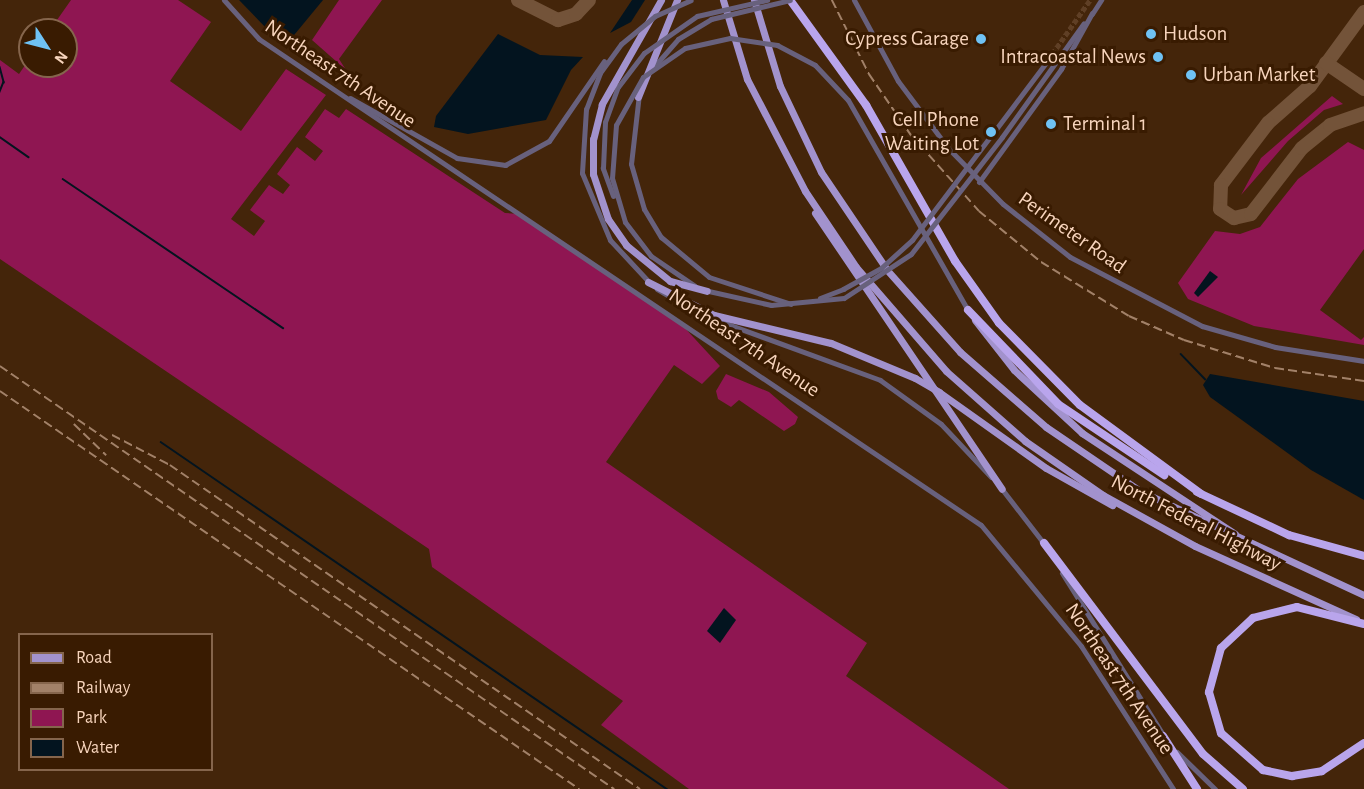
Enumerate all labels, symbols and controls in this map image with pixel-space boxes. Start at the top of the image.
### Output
street label: Northeast 7th Avenue [260,14,420,134]
north arrow [18,18,78,78]
place label: Hudson [1163,21,1227,47]
place label: Cypress Garage [845,26,969,52]
marker: Hudson [1144,27,1158,41]
marker: Cypress Garage [974,32,988,46]
place label: Intracoastal News [1000,44,1146,70]
text: N [51,48,71,67]
marker: Intracoastal News [1151,50,1165,64]
place label: Urban Market [1203,62,1315,88]
marker: Urban Market [1184,68,1198,82]
place label: Cell Phone Waiting Lot [885,107,979,157]
place label: Terminal 1 [1063,111,1147,137]
marker: Terminal 1 [1044,117,1058,131]
marker: Cell Phone Waiting Lot [984,125,998,139]
street label: Perimeter Road [1013,186,1131,280]
street label: Northeast 7th Avenue [664,283,824,403]
street label: North Federal Highway [1107,469,1285,577]
street label: Northeast 7th Avenue [1059,599,1179,759]
legend [18,633,213,771]
text: Road [76,649,112,667]
text: Railway [76,679,130,697]
text: Park [76,709,107,727]
text: Water [76,739,119,757]

